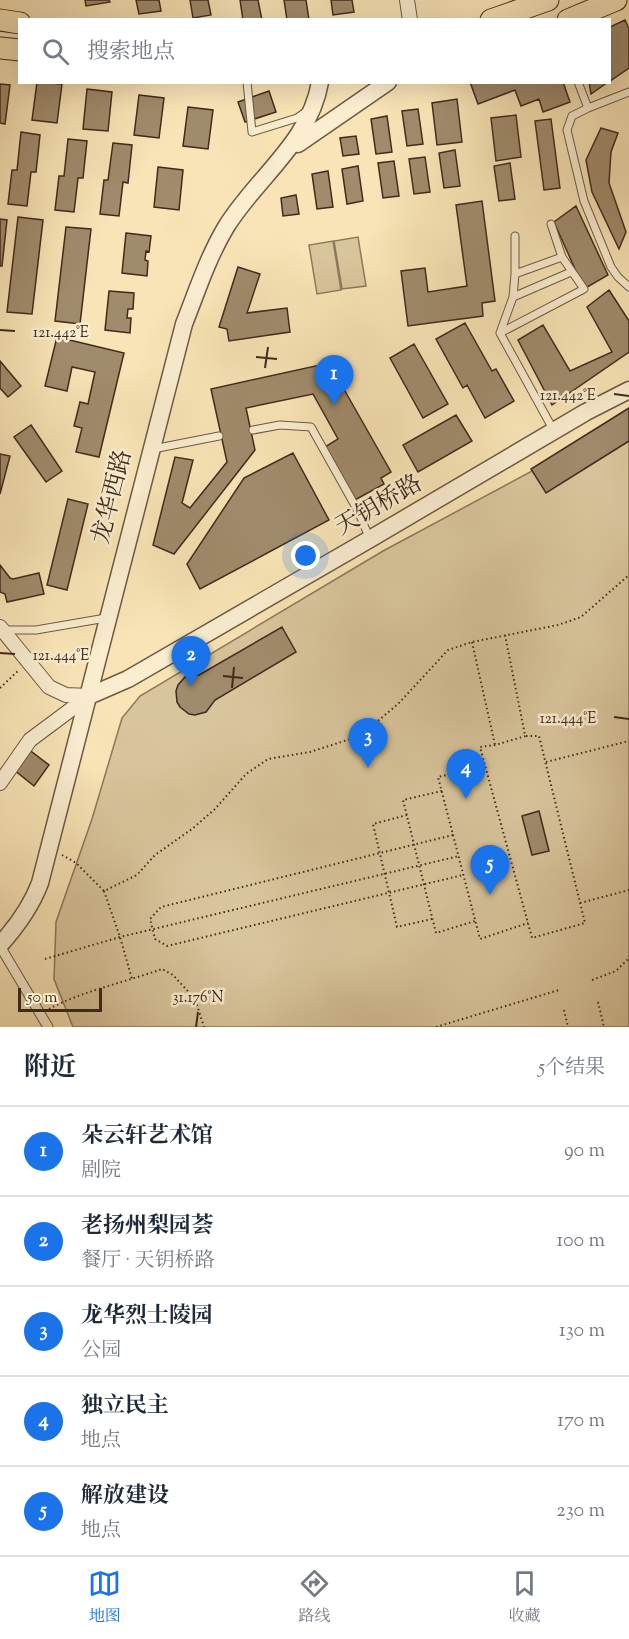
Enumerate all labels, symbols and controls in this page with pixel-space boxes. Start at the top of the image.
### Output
search box [18,18,611,84]
icon: search [39,35,72,68]
text: 搜索地点 [87,37,175,69]
text: 121.442°E [33,323,89,344]
pin: 1 [314,356,354,405]
text: 121.442°E [540,386,596,407]
street label: 龙华西路 [85,446,141,548]
street label: 天钥桥路 [329,467,429,545]
your location [291,541,320,570]
pin: 2 [172,636,210,686]
text: 121.444°E [33,646,89,667]
text: 121.444°E [540,709,596,730]
pin: 3 [348,718,388,768]
pin: 4 [446,750,486,799]
pin: 5 [470,846,510,895]
scale bar [18,985,102,1013]
text: 50 m [27,987,58,1010]
text: 31.176°N [173,988,223,1009]
text: 附近 [24,1050,76,1087]
text: 5个结果 [538,1054,605,1083]
text: 朵云轩艺术馆 [81,1121,213,1153]
text: 1 [40,1137,47,1166]
text: 90 m [564,1137,605,1166]
text: 剧院 [81,1157,121,1186]
text: 老扬州梨园荟 [81,1211,213,1243]
text: 2 [39,1227,48,1256]
text: 100 m [556,1227,605,1256]
text: 餐厅 · 天钥桥路 [81,1247,215,1276]
text: 龙华烈士陵园 [81,1301,213,1333]
text: 3 [39,1317,48,1346]
text: 130 m [559,1317,605,1346]
text: 公园 [81,1337,121,1366]
text: 独立民主 [81,1391,169,1423]
text: 4 [38,1407,49,1436]
text: 170 m [557,1407,605,1436]
text: 地点 [81,1427,121,1456]
text: 解放建设 [81,1481,169,1513]
text: 5 [40,1497,47,1526]
text: 230 m [556,1497,605,1526]
text: 地点 [81,1517,121,1546]
tab: 地图 [88,1567,121,1629]
tab: 路线 [298,1567,331,1629]
tab: 收藏 [508,1567,541,1629]

